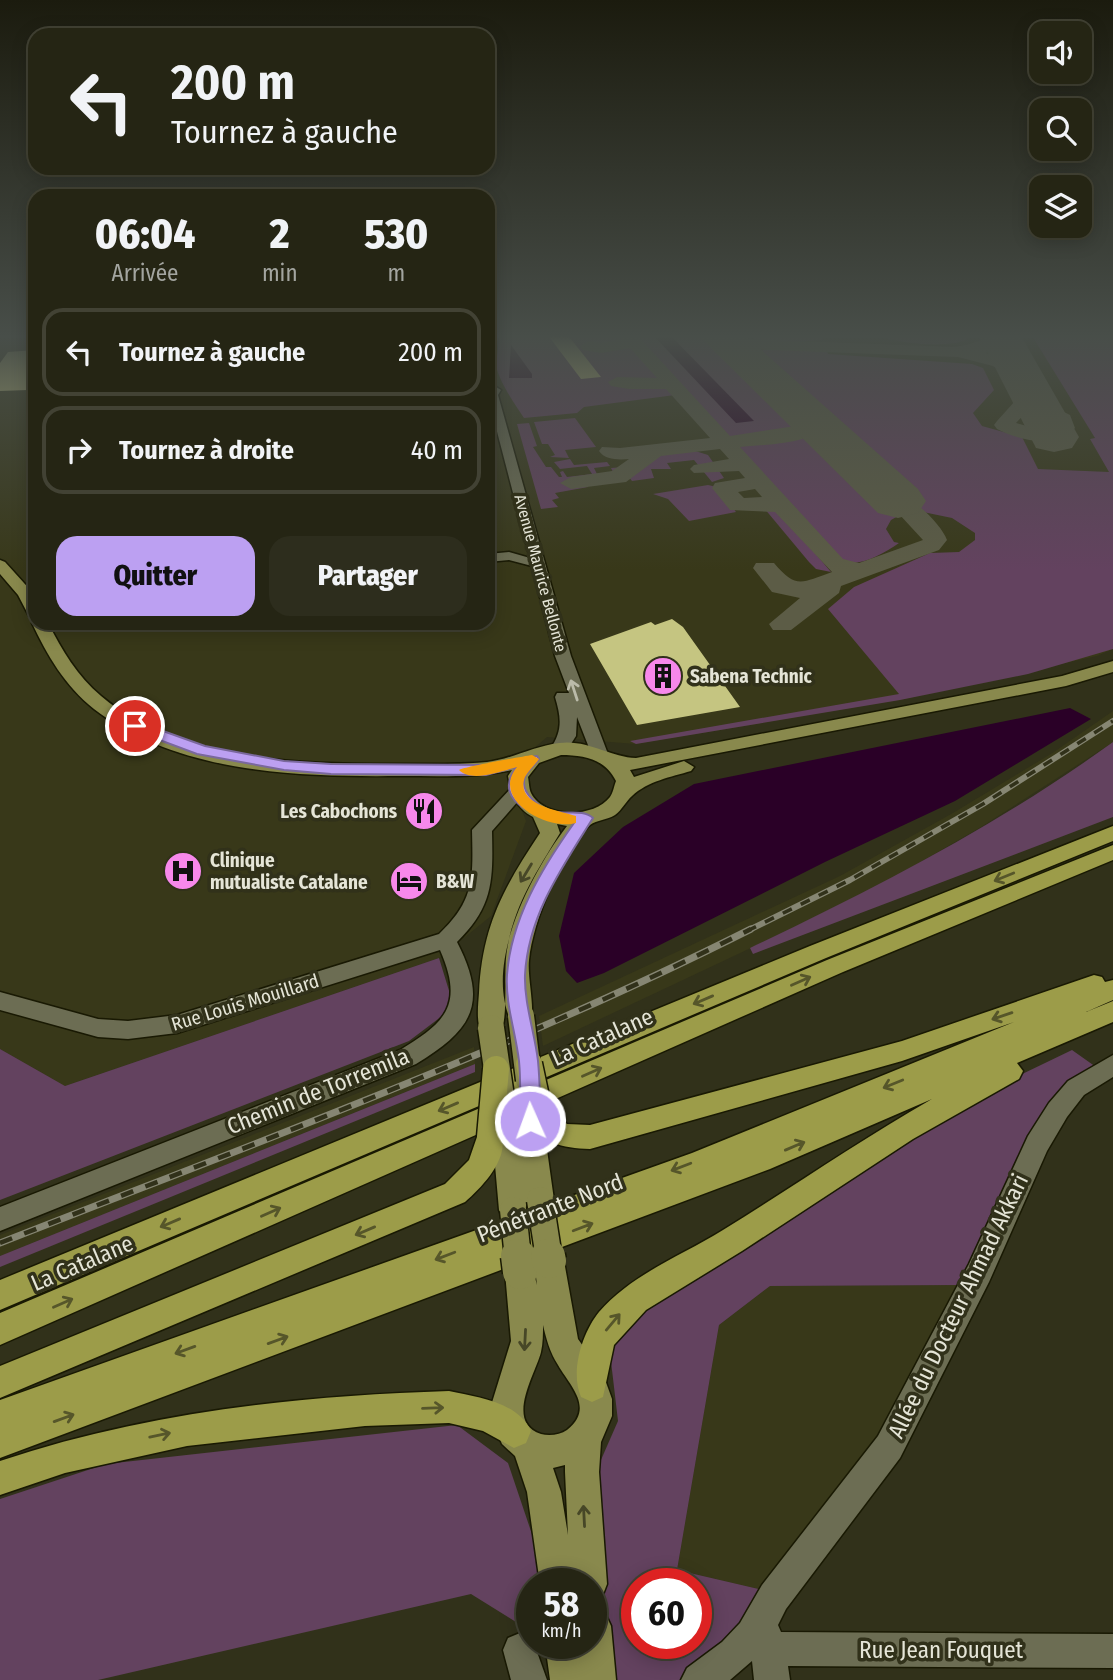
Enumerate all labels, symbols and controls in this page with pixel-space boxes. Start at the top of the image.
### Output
map controls [1029,21,1092,238]
button: sound [1029,21,1092,84]
text: 200 m [171,53,295,112]
icon: left [56,56,147,147]
button: search [1029,98,1092,161]
text: Tournez à gauche [171,113,398,151]
button: layers [1029,175,1092,238]
text: 06:04 [95,209,195,259]
text: 2 [270,209,290,259]
text: 530 [364,209,428,259]
text: Arrivée [112,259,178,287]
text: min [262,259,298,287]
text: m [387,259,405,287]
icon: left [60,333,98,371]
text: Tournez à gauche [119,337,305,368]
text: 200 m [398,337,463,368]
icon: right [60,431,98,469]
text: Tournez à droite [119,435,294,466]
text: 40 m [411,435,463,466]
street label: Avenue Maurice Bellonte [510,492,571,654]
button: Quitter [56,536,255,616]
button: Partager [269,536,467,616]
building icon: Sabena Technic [642,655,684,697]
place label: Sabena Technic [690,665,813,688]
one-way arrow [567,679,580,701]
pin [105,696,165,756]
icon: arrive [116,707,154,745]
restaurant icon: Les Cabochons [403,790,445,832]
place label: Les Cabochons [280,800,398,823]
place label: Clinique mutualiste Catalane [210,849,368,894]
hospital icon: Clinique mutualiste Catalane [162,850,204,892]
hotel icon: B&W [388,860,430,902]
one-way arrow [519,863,533,883]
place label: B&W [436,870,474,893]
one-way arrow [994,871,1016,884]
street label: Rue Louis Mouillard [169,969,322,1036]
one-way arrow [789,974,811,987]
one-way arrow [693,994,714,1007]
street label: La Catalane [547,1002,657,1072]
one-way arrow [992,1011,1014,1023]
street label: Chemin de Torremila [223,1042,413,1140]
one-way arrow [581,1065,602,1078]
one-way arrow [882,1078,904,1091]
position arrow [493,1084,567,1158]
one-way arrow [438,1101,459,1114]
one-way arrow [784,1138,806,1151]
one-way arrow [671,1162,693,1174]
street label: Pénétrante Nord [473,1167,627,1249]
street label: Allée du Docteur Ahmad Akkari [882,1169,1034,1443]
one-way arrow [260,1205,282,1218]
one-way arrow [160,1218,182,1231]
one-way arrow [572,1220,594,1232]
one-way arrow [355,1225,377,1238]
street label: La Catalane [27,1229,137,1297]
one-way arrow [435,1251,457,1263]
one-way arrow [51,1295,73,1308]
one-way arrow [605,1314,620,1332]
one-way arrow [519,1328,532,1351]
one-way arrow [266,1333,288,1345]
one-way arrow [175,1344,197,1357]
one-way arrow [422,1401,445,1415]
one-way arrow [53,1411,75,1423]
one-way arrow [148,1427,171,1441]
one-way arrow [578,1504,591,1527]
speed limit sign: 60 [621,1568,712,1659]
text: 58 [544,1583,579,1625]
text: km/h [541,1620,582,1642]
street label: Rue Jean Fouquet [859,1636,1024,1664]

